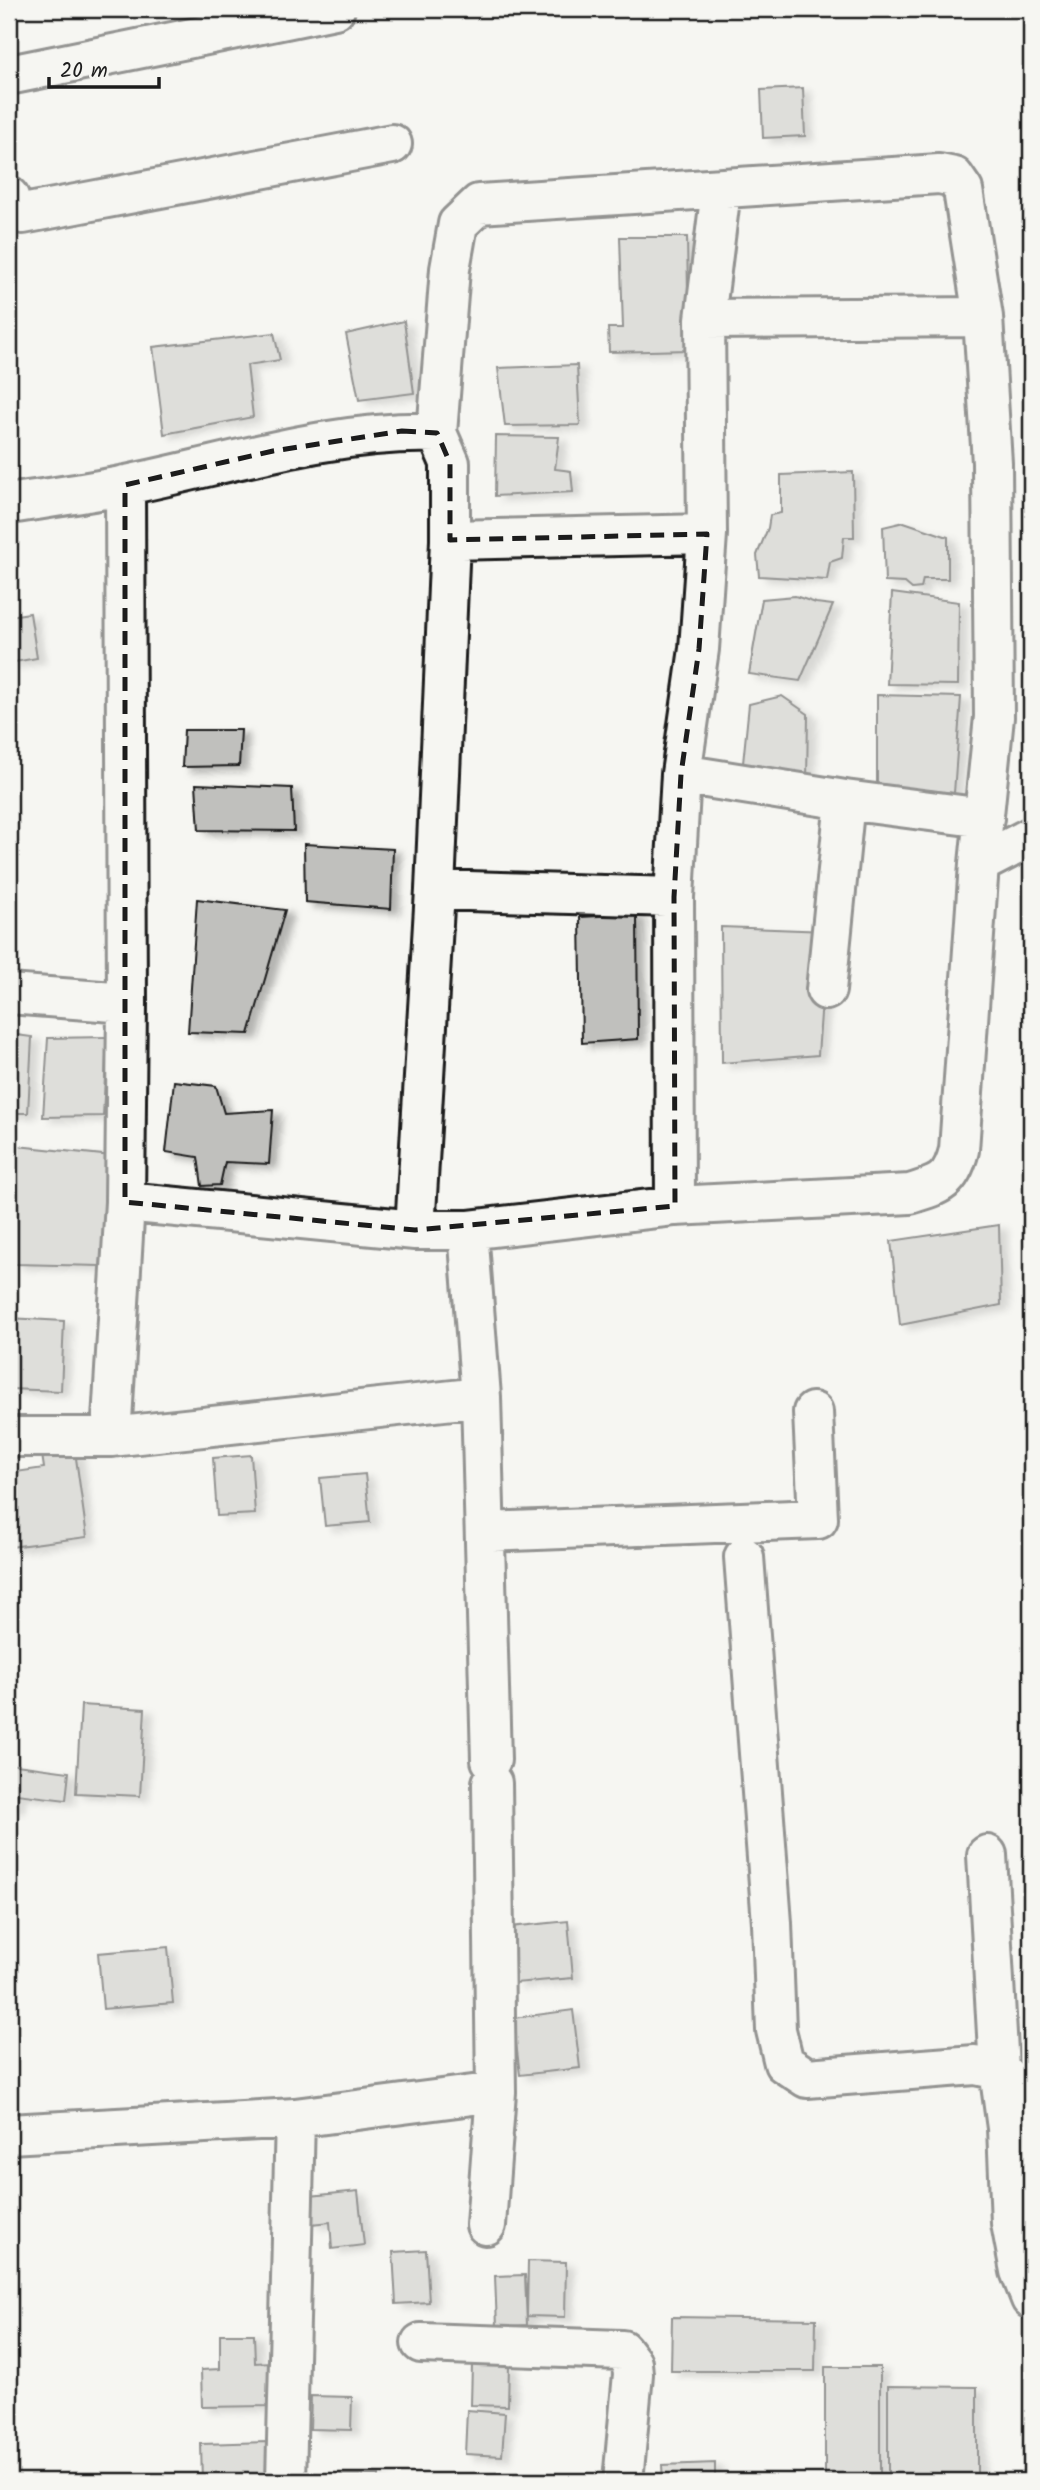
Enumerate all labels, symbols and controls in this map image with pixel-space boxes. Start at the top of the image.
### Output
scale bar [49,46,159,90]
text: 20 m [60,55,108,88]

